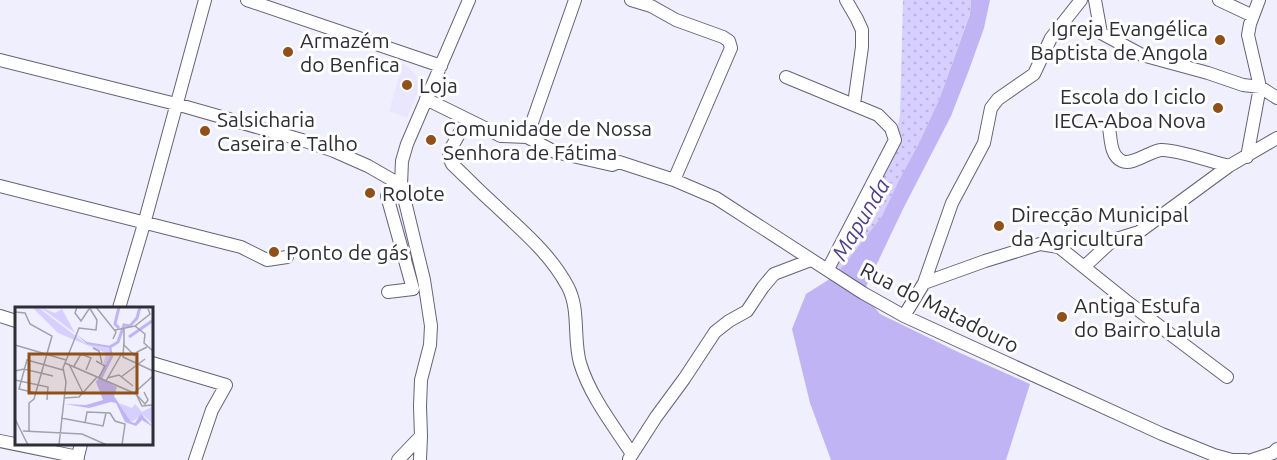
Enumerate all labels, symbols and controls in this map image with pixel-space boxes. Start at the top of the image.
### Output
place label: Igreja Evangélica Baptista de Angola [1030,16,1208,64]
place label: Armazém do Benfica [300,28,400,76]
marker: Igreja Evangélica Baptista de Angola [1213,33,1227,47]
marker: Armazém do Benfica [281,45,295,59]
place label: Loja [419,73,458,97]
marker: Loja [400,78,414,92]
place label: Escola do I ciclo IECA-Aboa Nova [1054,84,1206,132]
marker: Escola do I ciclo IECA-Aboa Nova [1211,101,1225,115]
place label: Salsicharia Caseira e Talho [217,107,358,155]
place label: Comunidade de Nossa Senhora de Fátima [443,116,652,164]
marker: Salsicharia Caseira e Talho [198,124,212,138]
marker: Comunidade de Nossa Senhora de Fátima [424,133,438,147]
water label: Mapunda [826,174,894,264]
place label: Rolote [382,181,445,205]
marker: Rolote [363,186,377,200]
place label: Direcção Municipal da Agricultura [1011,202,1189,250]
marker: Direcção Municipal da Agricultura [992,219,1006,233]
place label: Ponto de gás [286,240,409,264]
marker: Ponto de gás [267,245,281,259]
street label: Rua do Matadouro [857,257,1023,357]
place label: Antiga Estufa do Bairro Lalula [1074,293,1221,341]
inset map [15,307,153,445]
marker: Antiga Estufa do Bairro Lalula [1055,310,1069,324]

